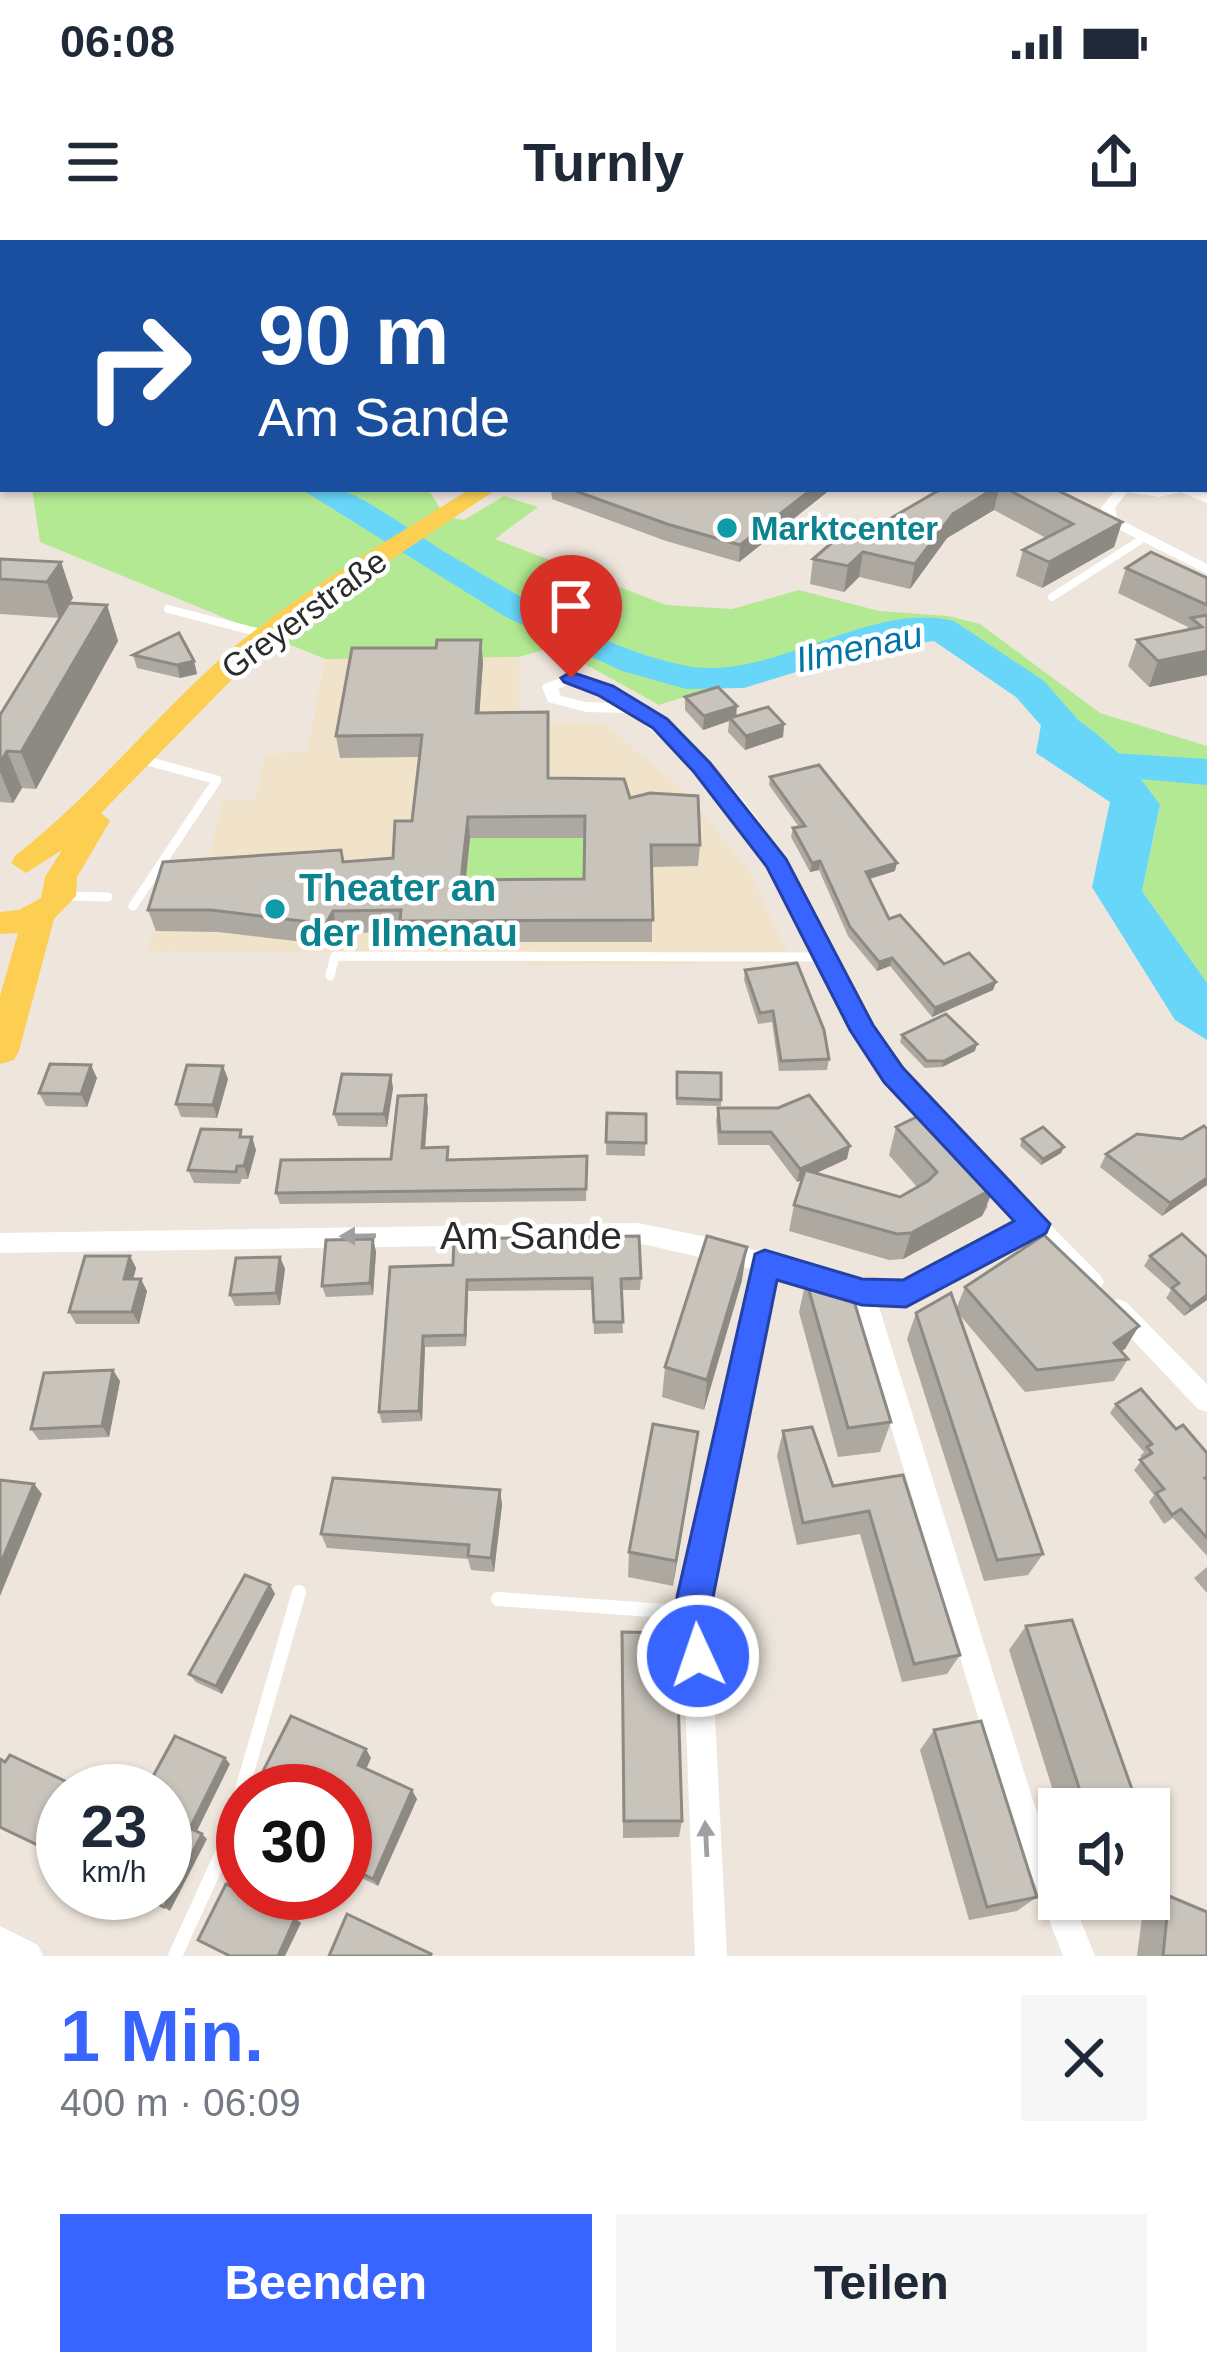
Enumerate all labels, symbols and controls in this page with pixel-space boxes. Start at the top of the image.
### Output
text: 06:08 [60,16,175,67]
icon: menu [60,129,126,195]
icon: share [1081,129,1147,195]
text: Turnly [523,132,684,192]
icon: right [60,288,216,444]
text: 90 m [258,288,449,382]
text: Am Sande [258,387,510,447]
place label: Marktcenter [751,510,938,547]
marker: Marktcenter [714,515,740,541]
street label: Greyerstraße [214,542,394,686]
pin [520,555,622,678]
icon: arrive [538,573,604,639]
water label: Ilmenau [792,614,926,680]
place label: Theater an der Ilmenau [299,866,518,954]
marker: Theater an der Ilmenau [262,896,288,922]
street label: Am Sande [440,1214,622,1257]
one-way arrow [338,1226,376,1246]
position arrow [635,1593,761,1719]
speed limit sign: 30 [216,1764,372,1920]
map controls [1038,1788,1170,1920]
button: sound [1038,1788,1170,1920]
text: 23 [81,1793,147,1860]
one-way arrow [696,1819,715,1857]
text: km/h [81,1855,147,1888]
button: close [1021,1995,1147,2121]
text: 1 Min. [60,1996,264,2076]
text: 400 m · 06:09 [60,2081,301,2124]
button: Beenden [60,2214,592,2352]
button: Teilen [616,2214,1147,2352]

